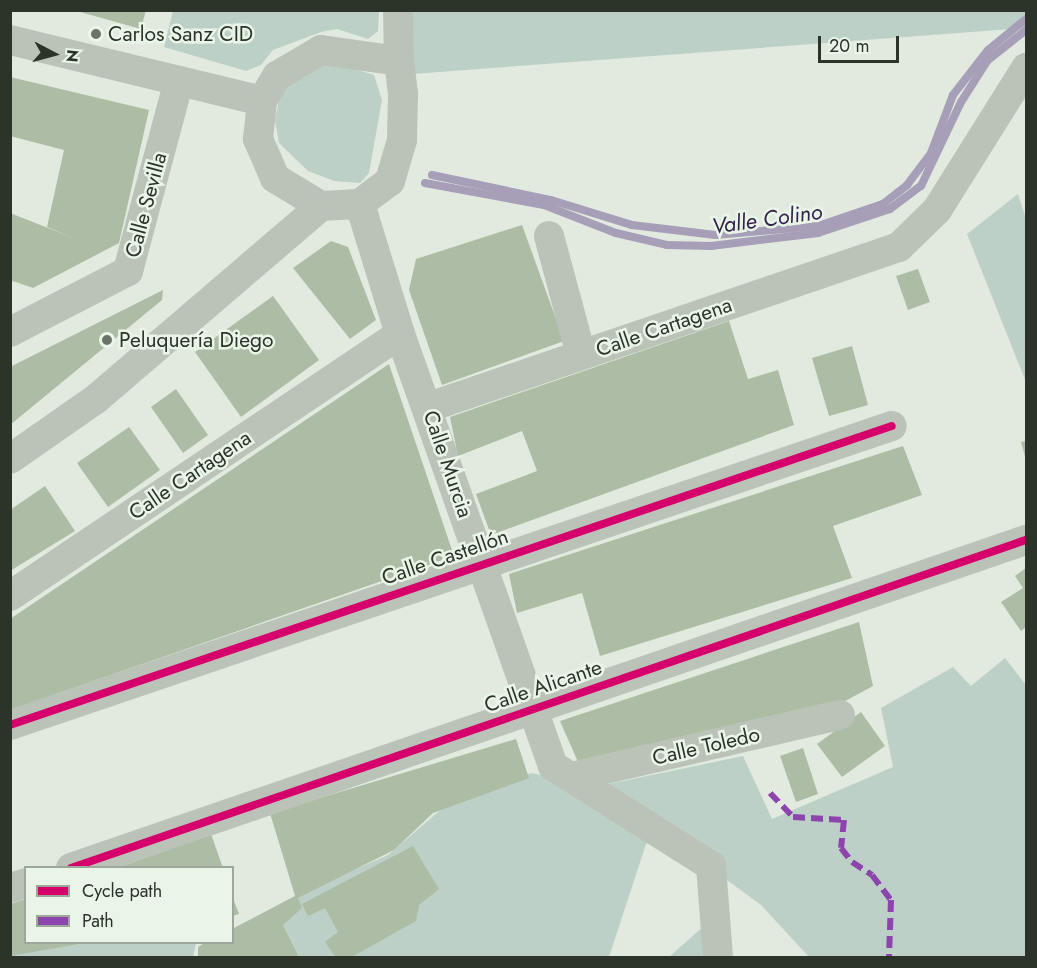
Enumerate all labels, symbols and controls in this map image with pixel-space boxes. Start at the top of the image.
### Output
place label: Carlos Sanz CID [108,21,253,47]
north arrow [24,24,84,84]
scale bar [821,24,902,62]
marker: Carlos Sanz CID [89,27,103,41]
text: 20 m [829,33,869,59]
text: N [60,48,85,63]
street label: Calle Sevilla [120,150,172,260]
water label: Valle Colino [710,198,824,240]
street label: Calle Cartagena [593,292,735,362]
place label: Peluquería Diego [119,327,273,353]
marker: Peluquería Diego [100,333,114,347]
street label: Calle Murcia [418,407,478,521]
street label: Calle Cartagena [124,425,256,525]
street label: Calle Castellón [378,524,512,590]
street label: Calle Alicante [481,654,605,718]
street label: Calle Toledo [650,721,762,771]
legend [24,866,234,944]
text: Cycle path [82,878,162,904]
text: Path [82,908,114,934]

